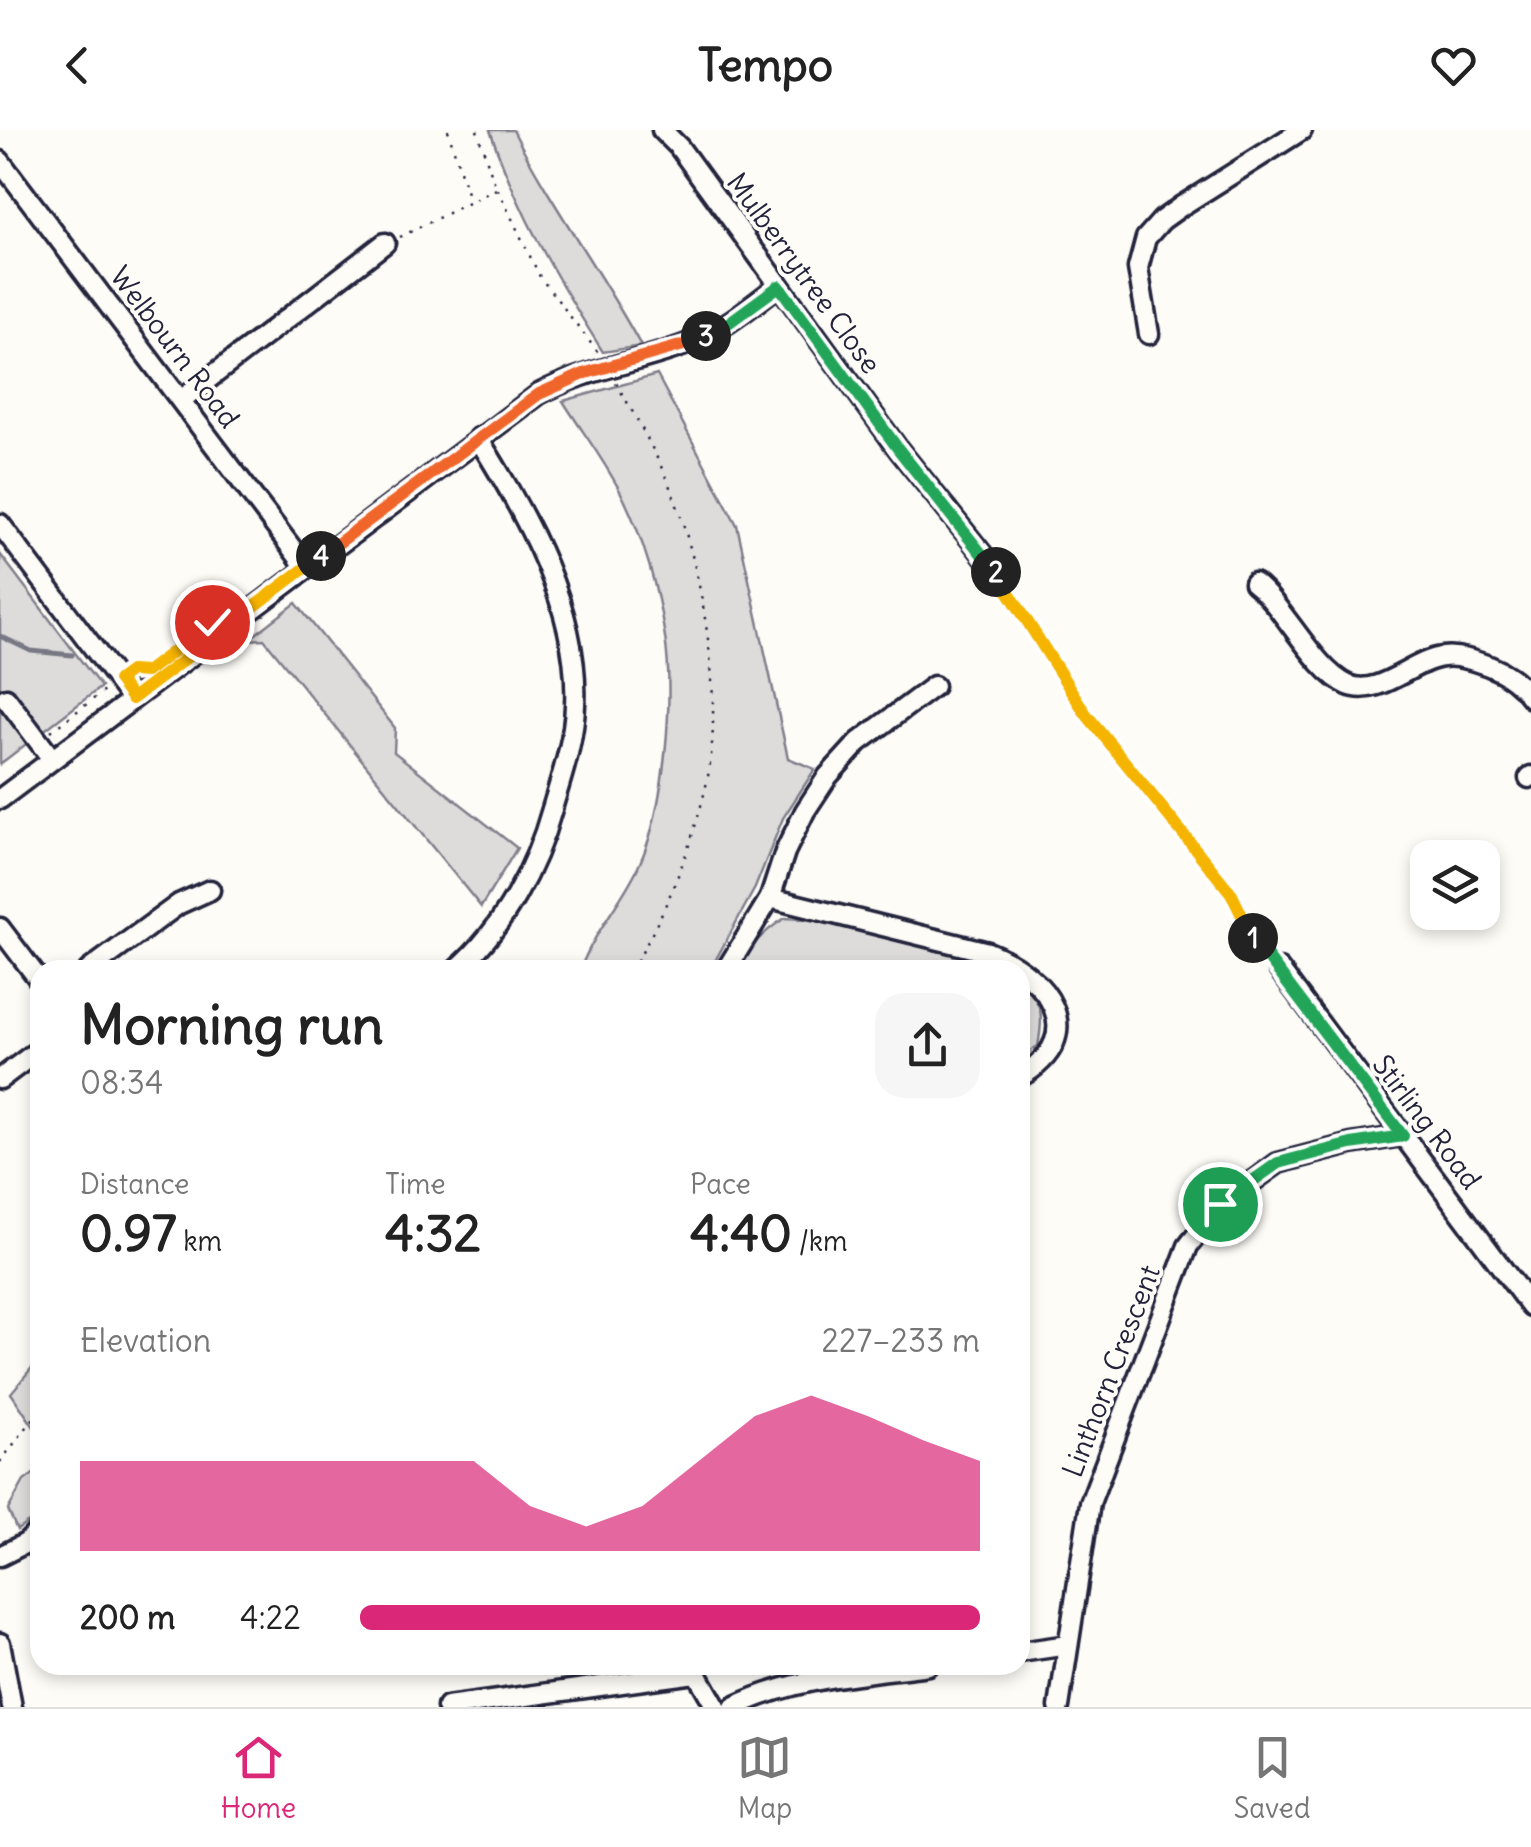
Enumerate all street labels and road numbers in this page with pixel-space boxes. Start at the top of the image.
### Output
street label: Mulberrytree Close [719,165,889,381]
street label: Welbourn Road [102,259,248,435]
street label: Stirling Road [1365,1048,1489,1196]
street label: Linthorn Crescent [1054,1260,1168,1482]

